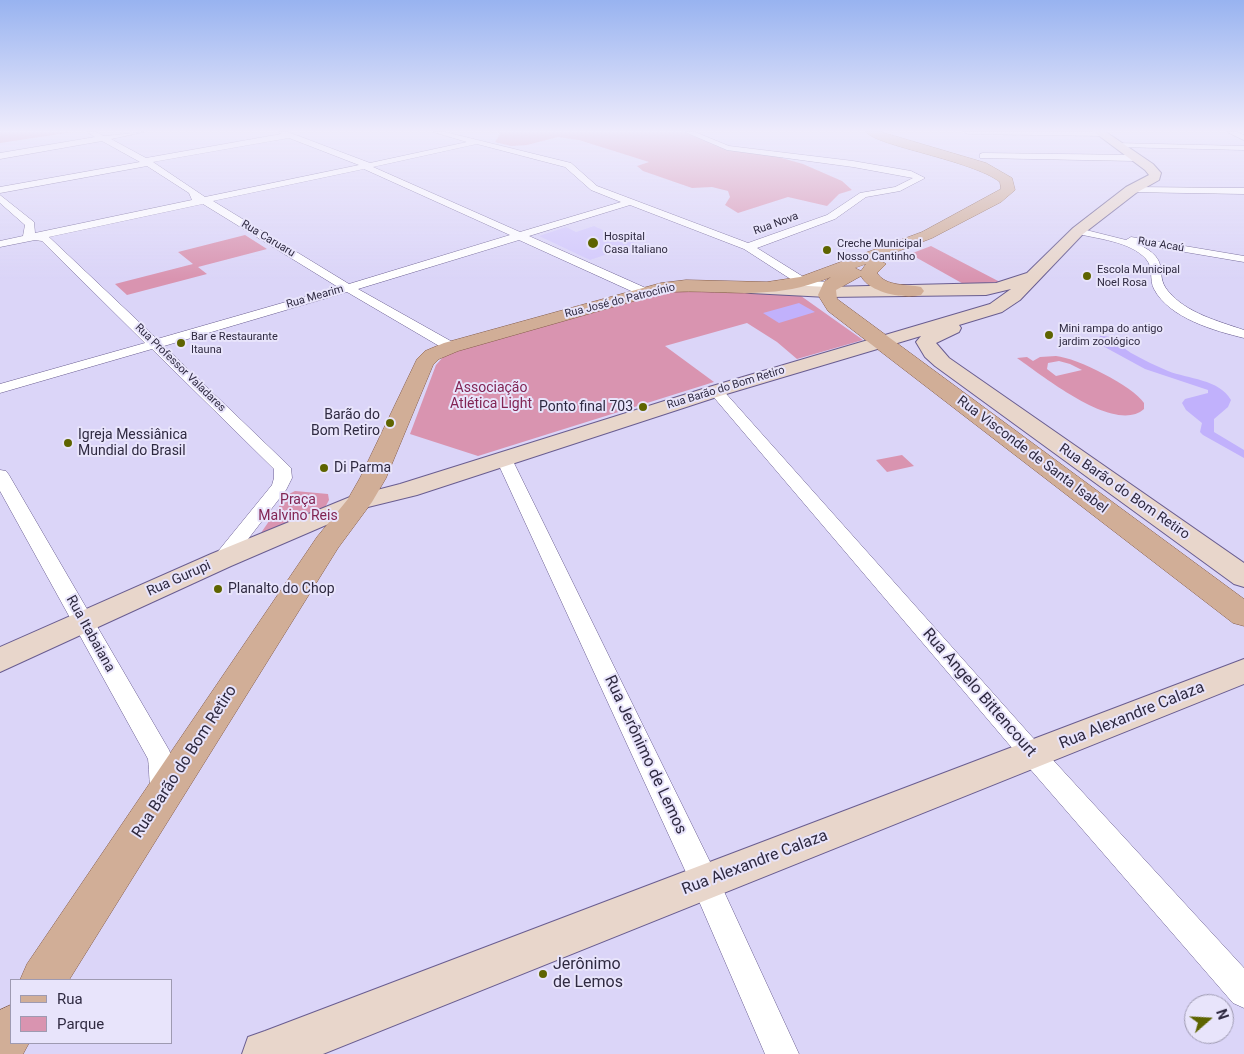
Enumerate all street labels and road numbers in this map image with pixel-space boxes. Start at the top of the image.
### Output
street label: Rua Nova [752,210,800,238]
street label: Rua Caruaru [239,218,297,260]
street label: Rua Acaú [1137,235,1185,255]
street label: Rua José do Patrocínio [563,281,677,321]
street label: Rua Mearim [285,283,345,311]
street label: Rua Professor Valadares [132,321,228,415]
street label: Rua Barão do Bom Retiro [666,364,786,412]
street label: Rua Visconde de Santa Isabel [953,393,1111,517]
street label: Rua Barão do Bom Retiro [1055,440,1193,544]
street label: Rua Gurupi [144,557,214,601]
street label: Rua Itabaiana [62,593,118,675]
street label: Rua Angelo Bittencourt [918,625,1040,761]
street label: Rua Jerônimo de Lemos [600,673,690,837]
street label: Rua Alexandre Calaza [1057,678,1207,754]
street label: Rua Barão do Bom Retiro [128,682,242,842]
street label: Rua Alexandre Calaza [679,826,831,900]

